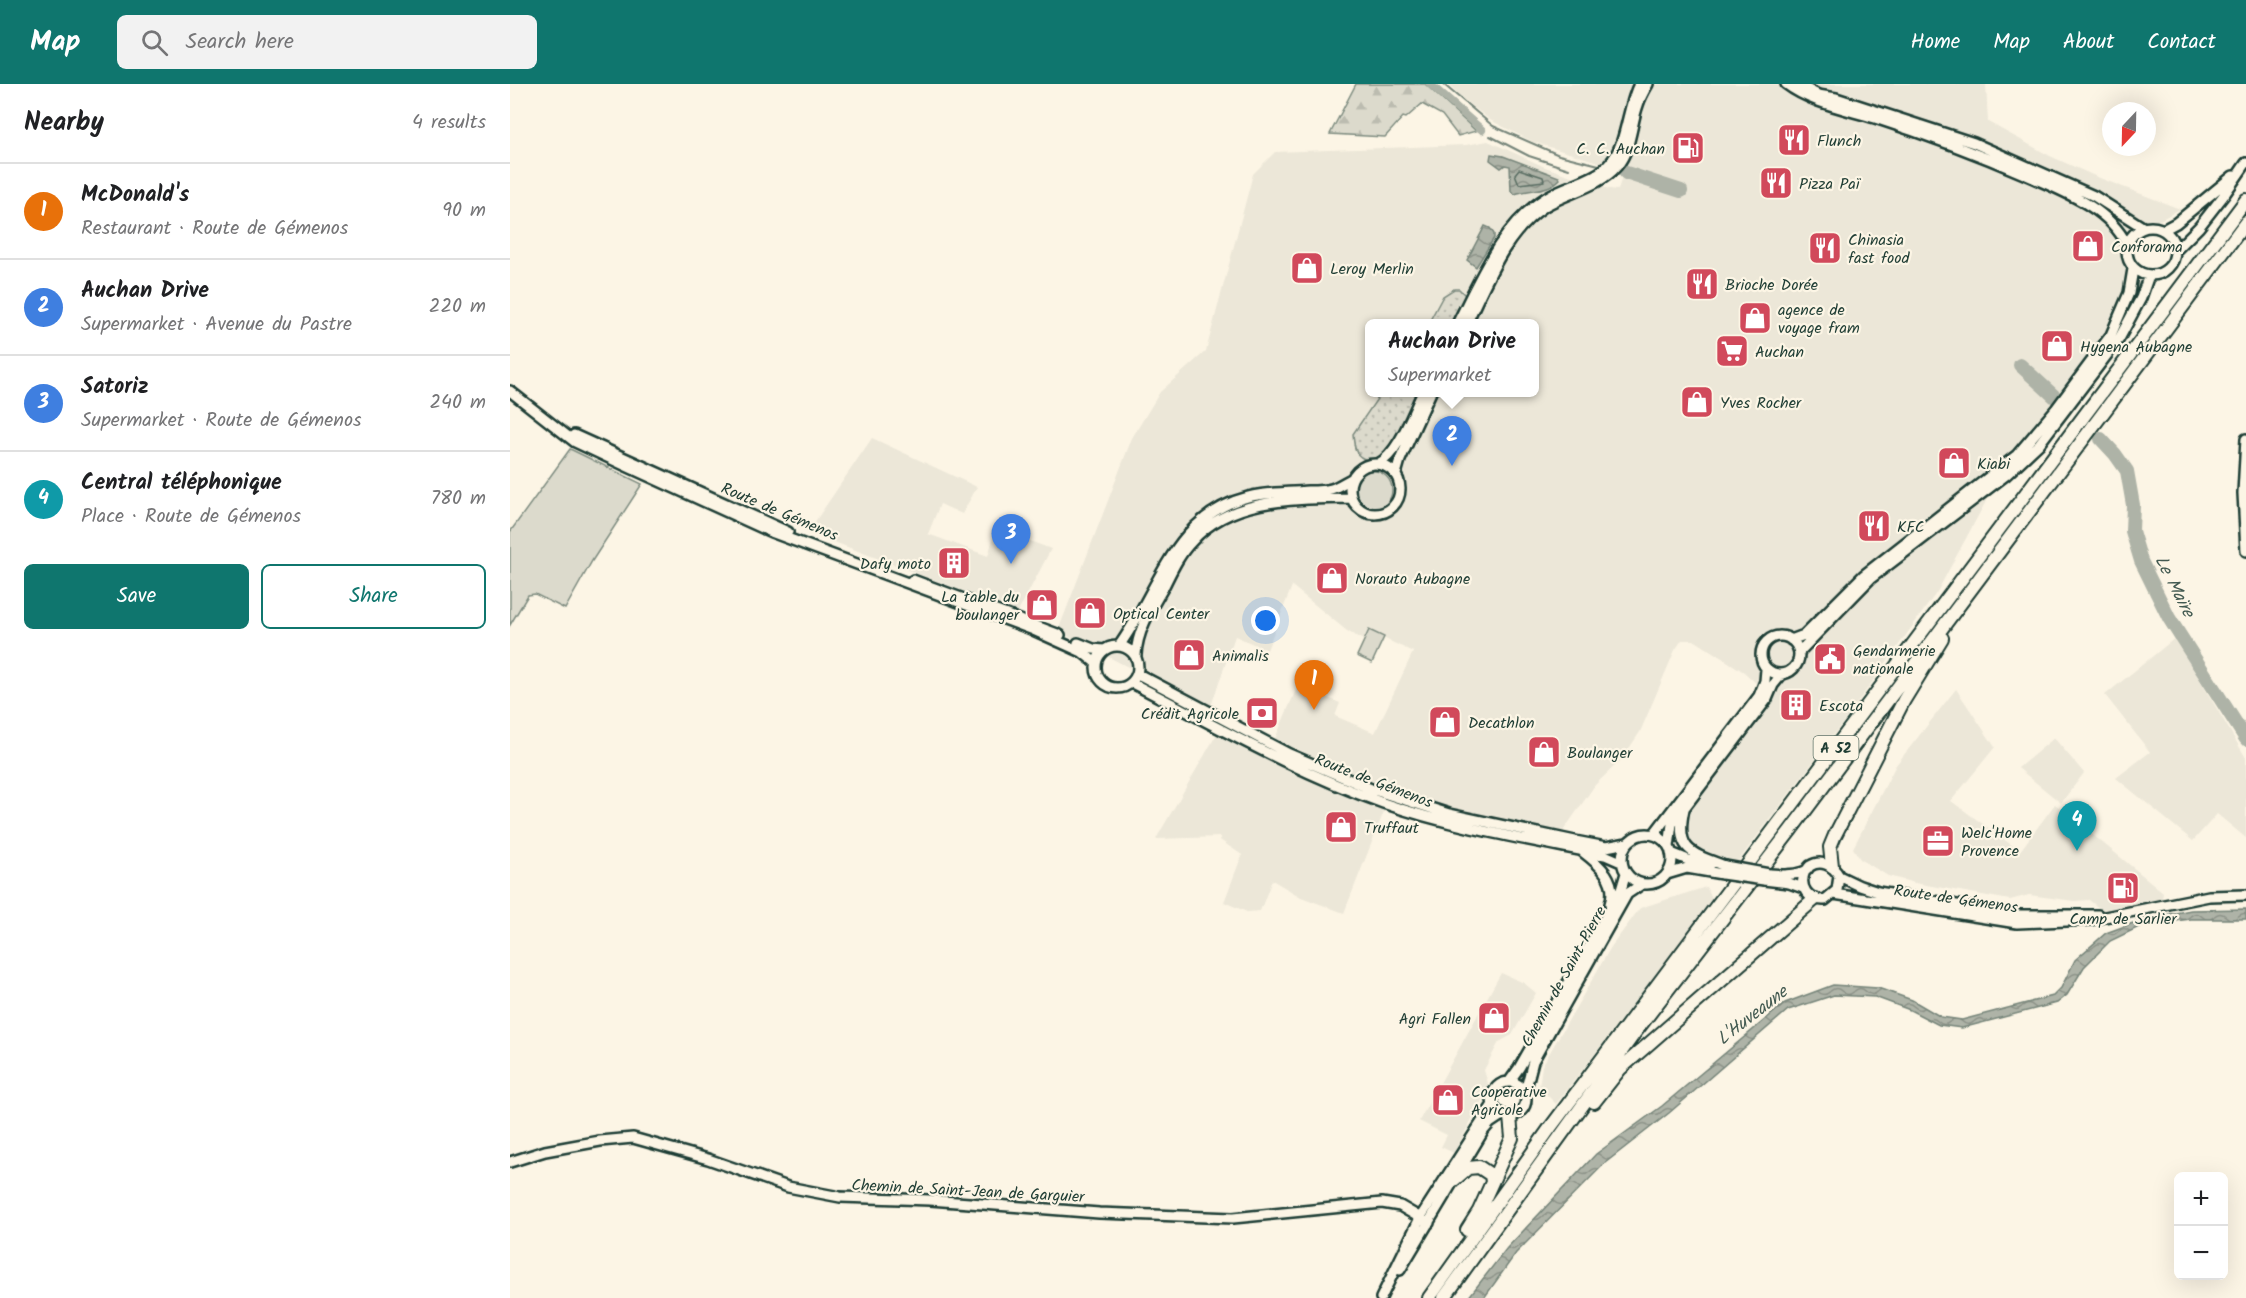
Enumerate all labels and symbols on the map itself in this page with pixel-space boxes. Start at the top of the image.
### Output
north arrow [2102,102,2156,156]
restaurant icon: Flunch [1776,122,1812,158]
place label: Flunch [1817,129,1861,154]
fuel station icon: C. C. Auchan [1670,130,1706,166]
place label: C. C. Auchan [1576,137,1665,162]
restaurant icon: Pizza Paï [1758,165,1794,201]
place label: Pizza Paï [1799,172,1862,197]
place label: Chinasia fast food [1848,228,1910,271]
shop icon: Conforama [2070,228,2106,264]
restaurant icon: Chinasia fast food [1807,230,1843,266]
place label: Conforama [2111,235,2183,260]
shop icon: Leroy Merlin [1289,250,1325,286]
place label: Leroy Merlin [1330,257,1414,282]
restaurant icon: Brioche Dorée [1684,266,1720,302]
place label: Brioche Dorée [1725,273,1818,298]
place label: agence de voyage fram [1778,298,1860,341]
shop icon: agence de voyage fram [1737,300,1773,336]
shop icon: Hygena Aubagne [2039,328,2075,364]
supermarket icon: Auchan [1714,333,1750,369]
place label: Hygena Aubagne [2080,335,2192,360]
place label: Auchan [1755,340,1804,365]
shop icon: Yves Rocher [1679,384,1715,420]
place label: Yves Rocher [1720,391,1803,416]
pin: 2 [1432,416,1472,466]
shop icon: Kiabi [1936,445,1972,481]
place label: Kiabi [1977,452,2011,477]
street label: Route de Gémenos [717,476,842,548]
restaurant icon: KFC [1856,508,1892,544]
pin: 3 [992,514,1030,564]
place label: KFC [1897,515,1924,540]
building icon: Dafy moto [936,545,972,581]
water label: Le Maïre [2146,551,2202,624]
place label: Dafy moto [860,552,931,577]
shop icon: Norauto Aubagne [1314,560,1350,596]
place label: Norauto Aubagne [1355,567,1470,592]
place label: La table du boulanger [941,585,1021,628]
shop icon: La table du boulanger [1024,587,1060,623]
shop icon: Optical Center [1072,595,1108,631]
place label: Optical Center [1113,602,1211,627]
your location [1251,606,1280,635]
shop icon: Animalis [1171,637,1207,673]
place label: Gendarmerie nationale [1853,639,1936,682]
public building icon: Gendarmerie nationale [1812,641,1848,677]
place label: Animalis [1212,644,1269,669]
pin: 1 [1294,660,1334,710]
building icon: Escota [1778,687,1814,723]
place label: Escota [1819,694,1863,719]
bank icon: Crédit Agricole [1244,695,1280,731]
place label: Crédit Agricole [1141,702,1239,727]
shop icon: Decathlon [1427,704,1463,740]
place label: Decathlon [1468,711,1535,736]
shop icon: Boulanger [1526,734,1562,770]
road number: A 52 [1814,736,1858,760]
place label: Boulanger [1567,741,1634,766]
street label: Route de Gémenos [1311,747,1436,816]
pin: 4 [2058,802,2096,851]
shop icon: Truffaut [1323,809,1359,845]
place label: Truffaut [1364,816,1420,841]
place label: Welc'Home Provence [1961,821,2032,864]
office icon: Welc'Home Provence [1920,823,1956,859]
fuel station icon: Camp de Sarlier [2105,870,2141,906]
street label: Route de Gémenos [1892,878,2020,921]
street label: Chemin de Saint-Pierre [1515,902,1613,1052]
place label: Camp de Sarlier [2069,907,2178,932]
water label: L'Huveaune [1711,978,1796,1053]
shop icon: Agri Fallen [1476,1000,1512,1036]
place label: Agri Fallen [1399,1007,1471,1032]
place label: Cooperative Agricole [1471,1080,1547,1123]
shop icon: Cooperative Agricole [1430,1082,1466,1118]
street label: Chemin de Saint-Jean de Garguier [851,1173,1087,1210]

